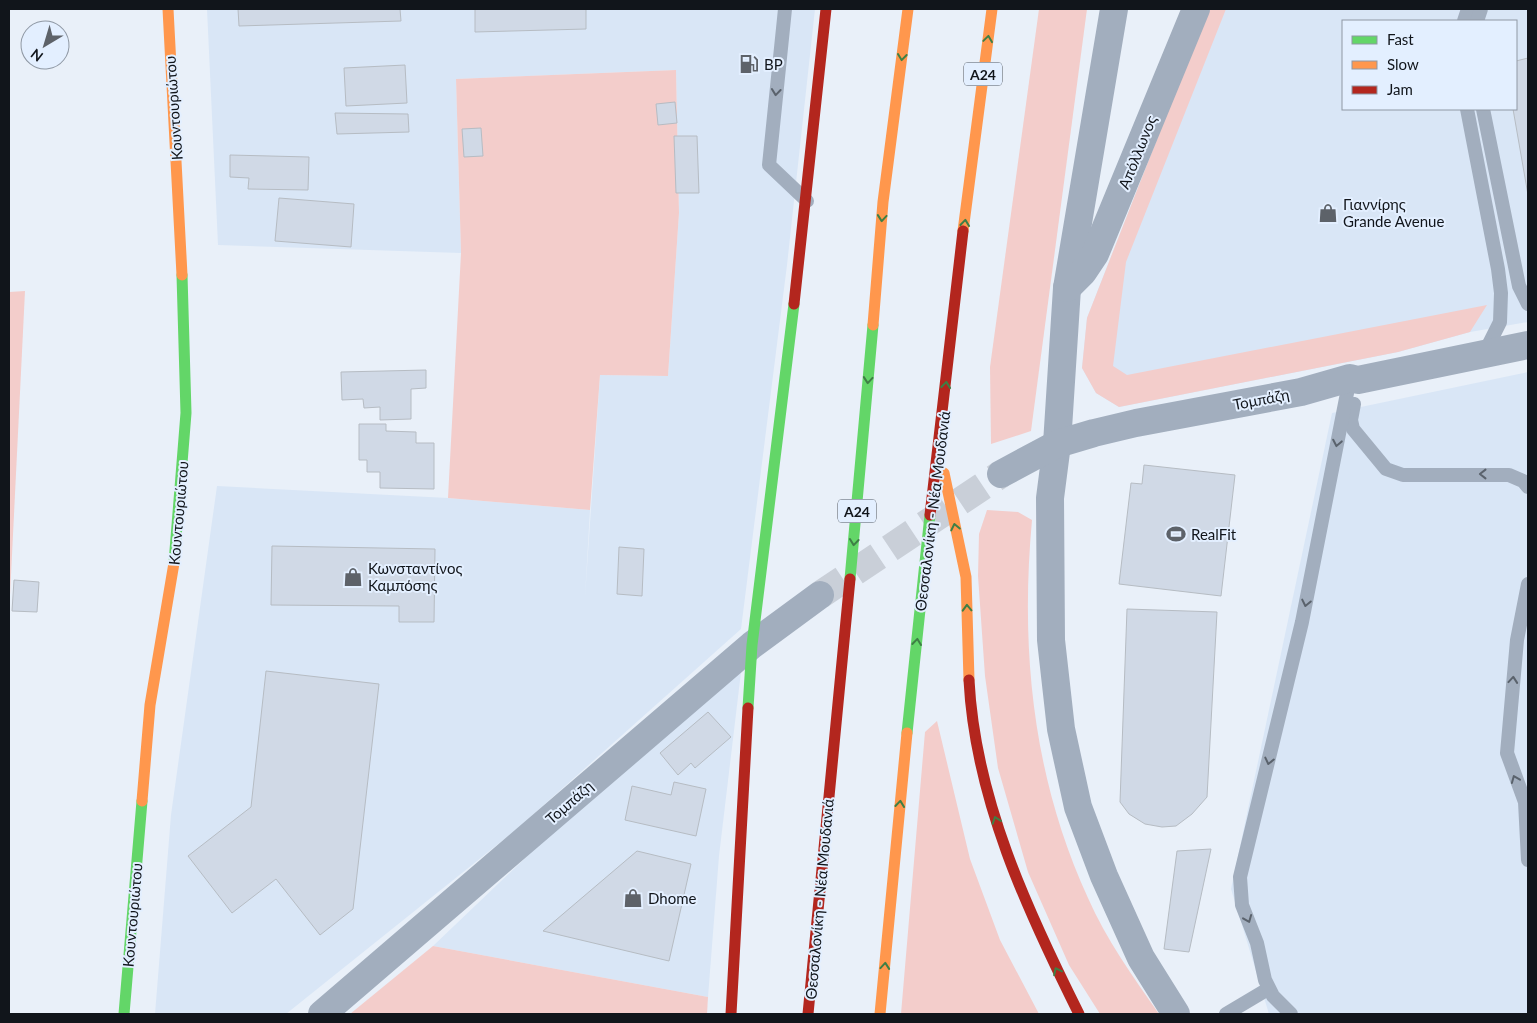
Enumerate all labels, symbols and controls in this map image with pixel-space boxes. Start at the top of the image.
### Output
north arrow [20,20,70,70]
legend [1342,20,1517,110]
text: Fast [1387,30,1414,48]
one-way arrow [982,35,992,43]
text: N [27,46,46,66]
fuel station icon: BP [738,53,760,75]
one-way arrow [897,53,908,61]
street label: Κουντουριώτου [160,55,186,161]
place label: BP [764,55,783,73]
text: Slow [1387,55,1419,73]
road number: Α24 [964,62,1002,86]
text: Jam [1387,80,1413,98]
one-way arrow [771,88,782,96]
street label: Απόλλωνος [1114,113,1160,191]
place label: Γιαννίρης Grande Avenue [1343,195,1444,230]
shop icon: Γιαννίρης Grande Avenue [1317,202,1339,224]
one-way arrow [877,215,888,223]
one-way arrow [959,219,970,227]
one-way arrow [863,377,874,385]
one-way arrow [940,381,951,389]
street label: Τομπάζη [1231,385,1291,413]
street label: Θεσσαλονίκη - Νέα Μουδανιά [911,410,953,612]
one-way arrow [1333,439,1343,448]
street label: Κουντουριώτου [164,460,192,566]
one-way arrow [1479,469,1487,479]
road number: Α24 [838,500,876,522]
one-way arrow [950,523,961,532]
sports icon: RealFit [1165,523,1187,545]
place label: RealFit [1191,525,1237,543]
one-way arrow [849,538,860,546]
place label: Κωνσταντίνος Καμπόσης [368,559,462,594]
shop icon: Κωνσταντίνος Καμπόσης [342,566,364,588]
one-way arrow [1301,598,1312,607]
one-way arrow [961,604,972,612]
one-way arrow [911,638,922,646]
one-way arrow [1507,675,1518,683]
one-way arrow [1264,757,1275,766]
one-way arrow [1511,775,1522,784]
street label: Τομπάζη [542,777,596,827]
street label: Θεσσαλονίκη - Νέα Μουδανιά [801,798,837,1000]
one-way arrow [894,800,905,808]
one-way arrow [992,817,1002,825]
street label: Κουντουριώτου [118,862,146,968]
shop icon: Dhome [622,887,644,909]
place label: Dhome [648,889,696,907]
one-way arrow [1241,914,1252,923]
one-way arrow [879,961,890,969]
one-way arrow [1053,967,1063,976]

